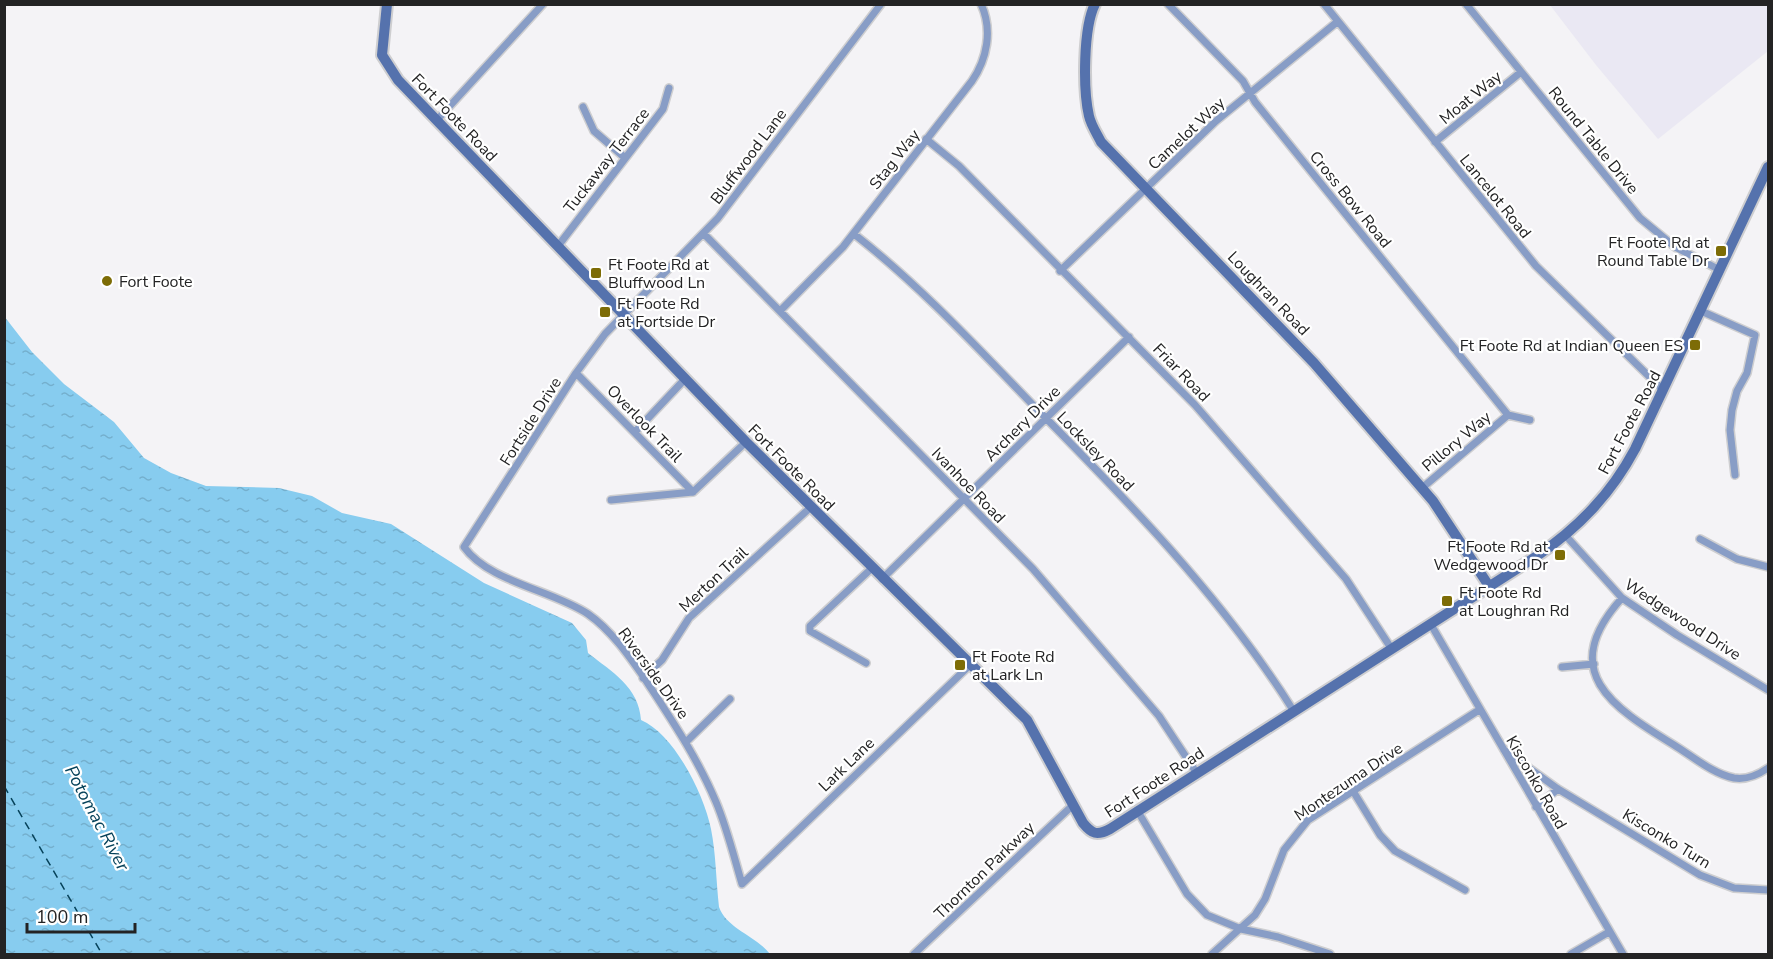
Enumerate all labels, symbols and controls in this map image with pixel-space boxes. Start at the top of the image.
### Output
street label: Moat Way [1435,65,1507,130]
street label: Fort Foote Road [407,69,502,167]
street label: Round Table Drive [1543,82,1643,199]
street label: Camelot Way [1143,92,1230,175]
street label: Tuckaway Terrace [559,104,655,218]
street label: Bluffwood Lane [706,104,792,209]
street label: Stag Way [864,124,926,194]
street label: Cross Bow Road [1304,146,1396,253]
street label: Lancelot Road [1454,150,1536,243]
place label: Ft Foote Rd at Round Table Dr [1597,232,1709,272]
marker: Ft Foote Rd at Round Table Dr [1714,244,1728,258]
street label: Loughran Road [1222,247,1314,341]
place label: Ft Foote Rd at Bluffwood Ln [608,254,709,294]
marker: Ft Foote Rd at Bluffwood Ln [589,266,603,280]
place label: Fort Foote [119,271,192,293]
marker: Fort Foote [100,274,114,288]
place label: Ft Foote Rd at Fortside Dr [617,293,716,333]
marker: Ft Foote Rd at Fortside Dr [598,305,612,319]
place label: Ft Foote Rd at Indian Queen ES [1460,335,1683,357]
marker: Ft Foote Rd at Indian Queen ES [1688,338,1702,352]
street label: Friar Road [1148,339,1215,407]
street label: Fort Foote Road [1593,367,1667,478]
street label: Fortside Drive [495,373,567,470]
street label: Overlook Trail [602,380,687,468]
street label: Archery Drive [980,381,1065,466]
street label: Pillory Way [1417,406,1496,477]
street label: Locksley Road [1052,407,1139,496]
street label: Fort Foote Road [743,419,840,516]
street label: Ivanhoe Road [926,443,1010,528]
place label: Ft Foote Rd at Wedgewood Dr [1434,536,1548,576]
street label: Merton Trail [674,542,753,617]
marker: Ft Foote Rd at Wedgewood Dr [1553,548,1567,562]
street label: Wedgewood Drive [1620,574,1745,666]
place label: Ft Foote Rd at Loughran Rd [1459,582,1569,622]
marker: Ft Foote Rd at Loughran Rd [1440,594,1454,608]
street label: Riverside Drive [613,623,694,724]
place label: Ft Foote Rd at Lark Ln [972,646,1055,686]
marker: Ft Foote Rd at Lark Ln [953,658,967,672]
street label: Kisconko Road [1500,732,1572,833]
street label: Lark Lane [814,733,879,797]
street label: Montezuma Drive [1290,737,1407,826]
street label: Fort Foote Road [1100,742,1209,823]
water label: Potomac River [59,761,135,876]
street label: Kisconko Turn [1618,804,1715,874]
street label: Thornton Parkway [930,817,1040,924]
scale bar [27,896,135,934]
text: 100 m [36,905,88,929]

